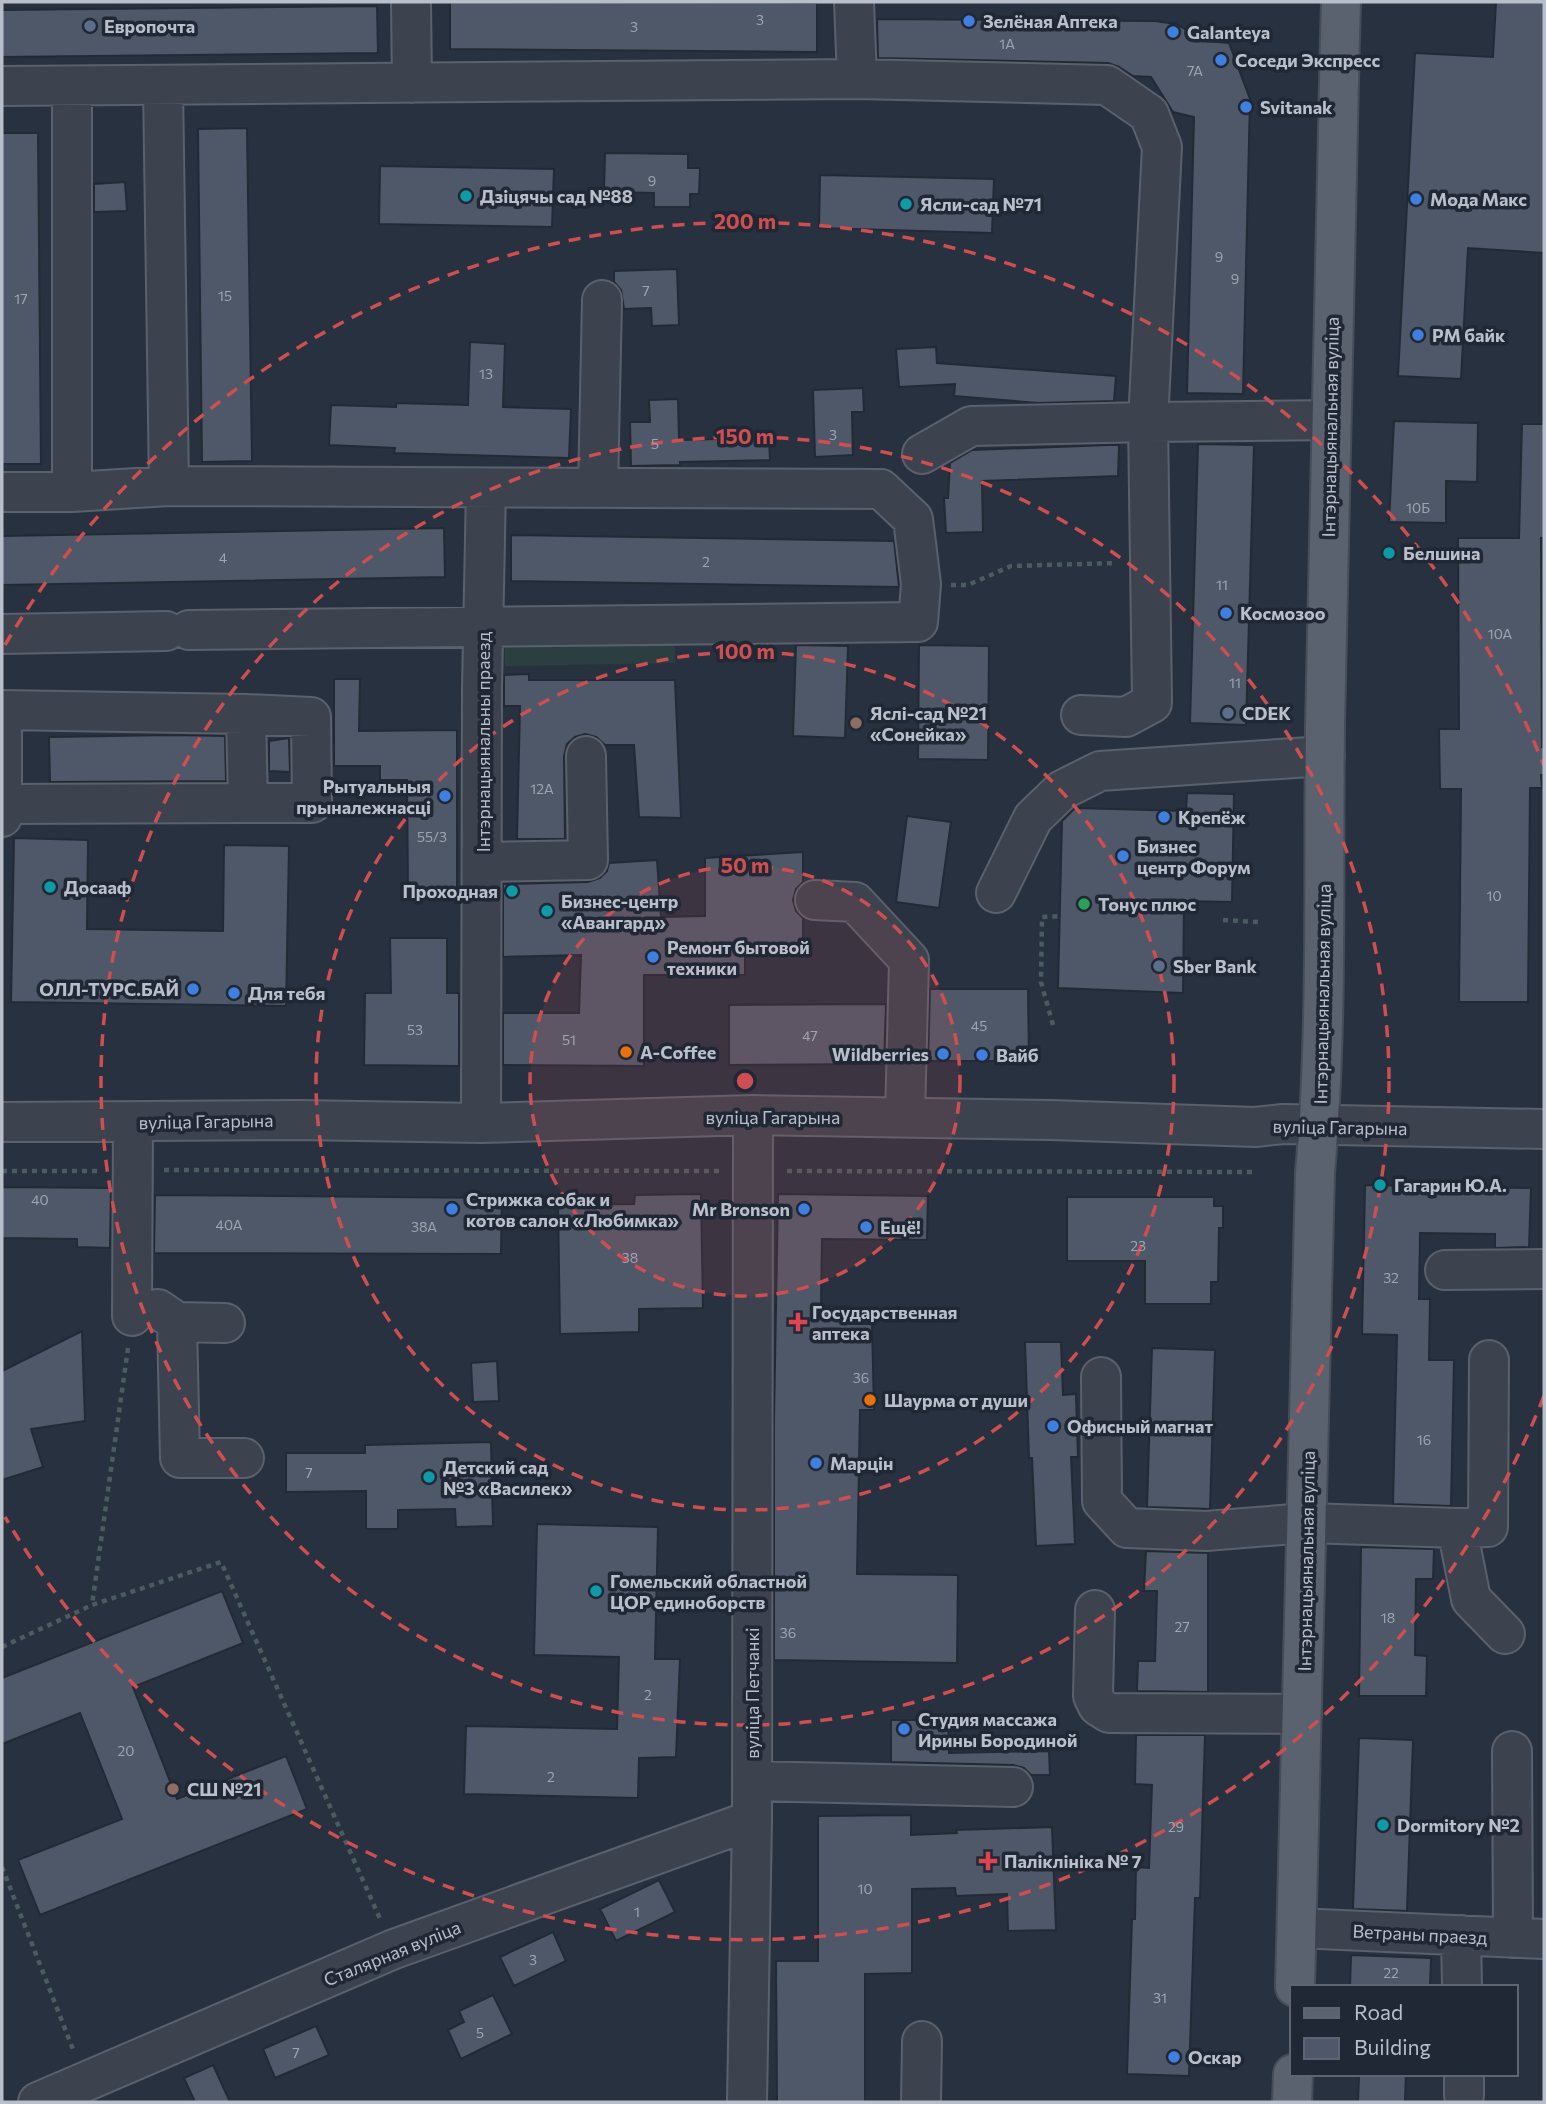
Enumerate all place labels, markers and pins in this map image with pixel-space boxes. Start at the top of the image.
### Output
place label: Зелёная Аптека [983,10,1118,32]
marker: Зелёная Аптека [961,13,977,29]
place label: Европочта [104,15,195,37]
marker: Европочта [82,18,98,34]
place label: Galanteya [1187,21,1270,43]
marker: Galanteya [1165,24,1181,40]
place label: Соседи Экспресс [1235,49,1380,71]
marker: Соседи Экспресс [1213,52,1229,68]
place label: Svitanak [1260,96,1333,118]
marker: Svitanak [1238,99,1254,115]
place label: Дзіцячы сад №88 [480,185,633,207]
marker: Дзіцячы сад №88 [458,188,474,204]
place label: Мода Макс [1430,188,1527,210]
marker: Мода Макс [1408,191,1424,207]
place label: Ясли-сад №71 [920,193,1042,215]
marker: Ясли-сад №71 [898,196,914,212]
place label: РМ байк [1432,324,1506,346]
marker: РМ байк [1410,327,1426,343]
place label: Белшина [1403,542,1480,564]
marker: Белшина [1381,545,1397,561]
place label: Космозоо [1240,602,1326,624]
marker: Космозоо [1218,605,1234,621]
place label: Яслі-сад №21 «Сонейка» [870,702,987,745]
place label: CDEK [1242,702,1291,724]
marker: CDEK [1220,705,1236,721]
marker: Яслі-сад №21 «Сонейка» [848,715,864,731]
place label: Рытуальныя прыналежнасці [296,775,431,818]
marker: Рытуальныя прыналежнасці [437,788,453,804]
place label: Крепёж [1178,806,1247,828]
marker: Крепёж [1156,809,1172,825]
place label: Бизнес центр Форум [1137,835,1251,878]
marker: Бизнес центр Форум [1115,848,1131,864]
place label: Досааф [64,876,132,898]
marker: Досааф [42,879,58,895]
place label: Проходная [402,880,498,902]
marker: Проходная [504,883,520,899]
place label: Бизнес-центр «Авангард» [561,890,678,933]
place label: Тонус плюс [1098,893,1196,915]
marker: Тонус плюс [1076,896,1092,912]
marker: Бизнес-центр «Авангард» [539,903,555,919]
place label: Ремонт бытовой техники [667,936,810,979]
marker: Ремонт бытовой техники [645,949,661,965]
place label: Sber Bank [1173,955,1258,977]
marker: Sber Bank [1151,958,1167,974]
place label: ОЛЛ-ТУРС.БАЙ [39,978,179,1000]
marker: ОЛЛ-ТУРС.БАЙ [185,981,201,997]
place label: Для тебя [248,982,325,1004]
marker: Для тебя [226,985,242,1001]
place label: A-Coffee [640,1041,716,1063]
place label: Wildberries [832,1043,929,1065]
marker: A-Coffee [618,1044,634,1060]
place label: Вайб [996,1044,1039,1066]
marker: Wildberries [935,1046,951,1062]
marker: Вайб [974,1047,990,1063]
centre of rings [733,1069,757,1093]
place label: Гагарин Ю.А. [1394,1174,1507,1196]
marker: Гагарин Ю.А. [1372,1177,1388,1193]
place label: Стрижка собак и котов салон «Любимка» [466,1188,679,1231]
place label: Mr Bronson [692,1198,790,1220]
marker: Стрижка собак и котов салон «Любимка» [444,1201,460,1217]
marker: Mr Bronson [796,1201,812,1217]
place label: Ещё! [880,1216,921,1238]
marker: Ещё! [858,1219,874,1235]
place label: Государственная аптека [812,1301,958,1344]
marker: Государственная аптека [790,1314,806,1330]
place label: Шаурма от души [884,1389,1028,1411]
marker: Шаурма от души [862,1392,878,1408]
place label: Офисный магнат [1067,1415,1213,1437]
marker: Офисный магнат [1045,1418,1061,1434]
place label: Марцін [830,1452,894,1474]
marker: Марцін [808,1455,824,1471]
place label: Детский сад №3 «Василек» [443,1456,573,1499]
marker: Детский сад №3 «Василек» [421,1469,437,1485]
place label: Гомельский областной ЦОР единоборств [610,1570,807,1613]
marker: Гомельский областной ЦОР единоборств [588,1583,604,1599]
place label: Студия массажа Ирины Бородиной [918,1708,1078,1751]
marker: Студия массажа Ирины Бородиной [896,1721,912,1737]
place label: СШ №21 [187,1778,262,1800]
marker: СШ №21 [165,1781,181,1797]
place label: Dormitory №2 [1397,1814,1520,1836]
marker: Dormitory №2 [1375,1817,1391,1833]
place label: Паліклініка № 7 [1004,1850,1142,1872]
marker: Паліклініка № 7 [978,1851,998,1871]
place label: Оскар [1188,2046,1242,2068]
marker: Оскар [1166,2049,1182,2065]

